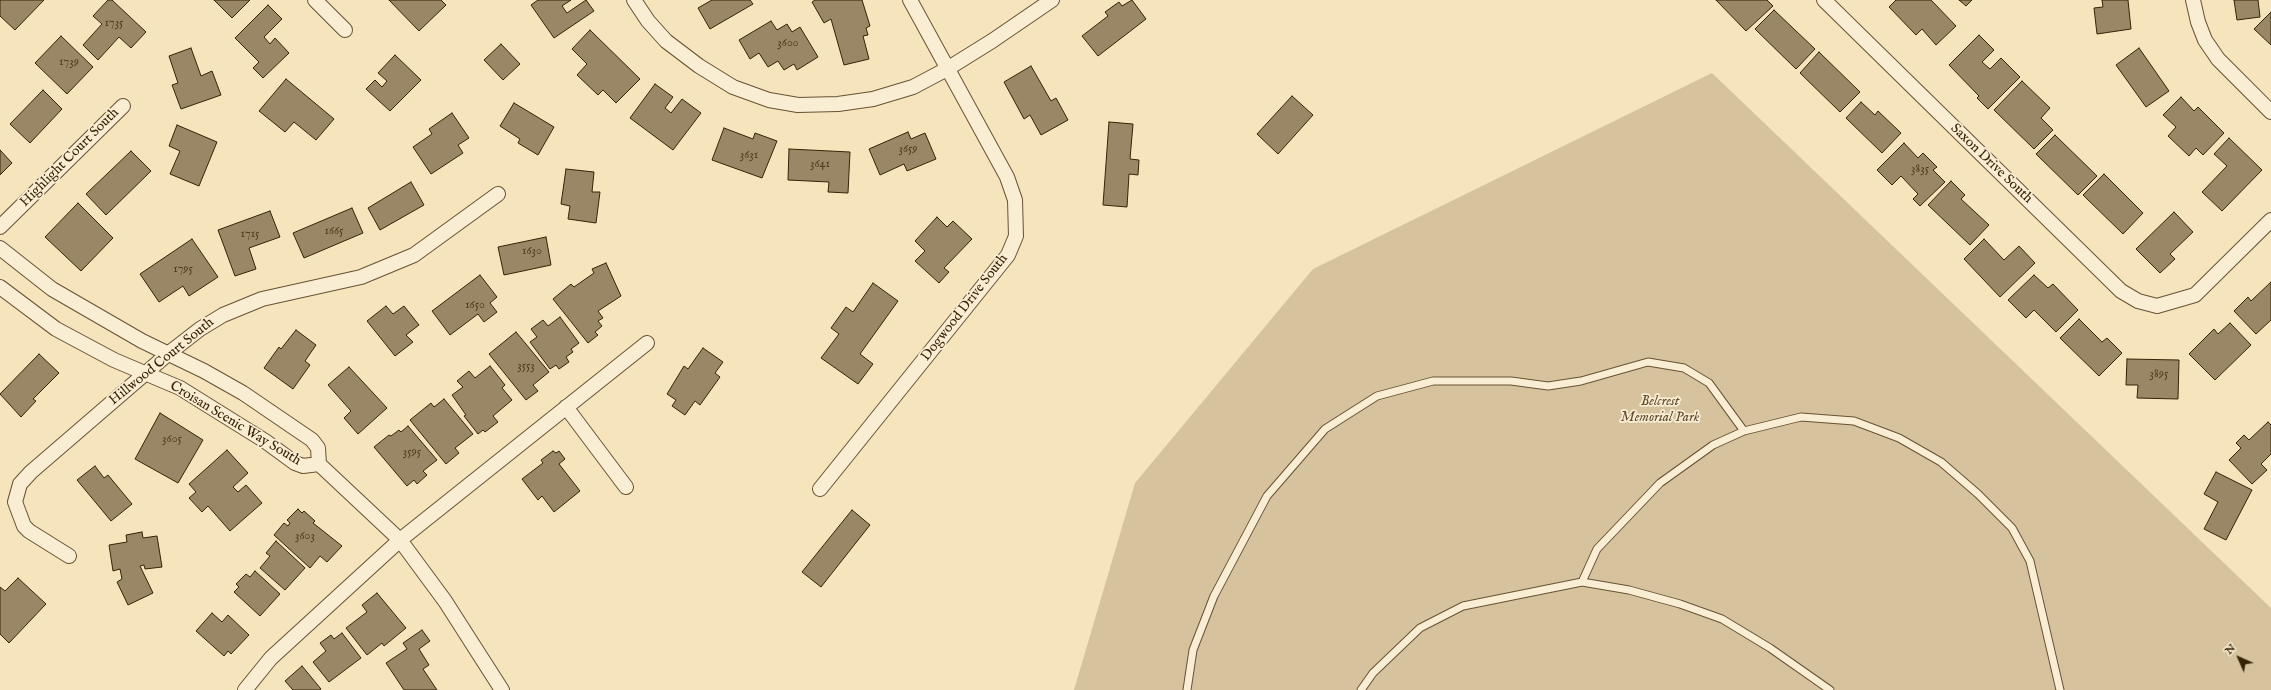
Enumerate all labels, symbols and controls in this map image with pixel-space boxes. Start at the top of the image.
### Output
house number: 1735 [105,17,123,31]
house number: 3600 [777,37,799,51]
house number: 1739 [59,56,79,70]
street label: Highlight Court South [17,105,123,211]
street label: Saxon Drive South [1946,121,2036,207]
house number: 3659 [898,143,918,157]
house number: 3631 [740,149,758,163]
house number: 3641 [810,158,830,172]
house number: 3835 [1911,163,1929,177]
house number: 1665 [325,225,343,239]
house number: 1715 [241,228,259,242]
house number: 1630 [522,245,542,259]
street label: Dogwood Drive South [918,251,1012,365]
house number: 1795 [173,263,193,277]
house number: 1650 [465,299,485,313]
street label: Hillwood Court South [106,315,218,409]
house number: 3553 [517,360,535,374]
house number: 3895 [2150,368,2168,382]
street label: Croisan Scenic Way South [166,378,304,470]
park label: Belcrest Memorial Park [1621,394,1699,426]
house number: 3605 [162,433,182,447]
house number: 3595 [403,446,421,460]
house number: 3603 [295,530,315,544]
north arrow [2219,638,2259,678]
text: N [2222,641,2239,658]

